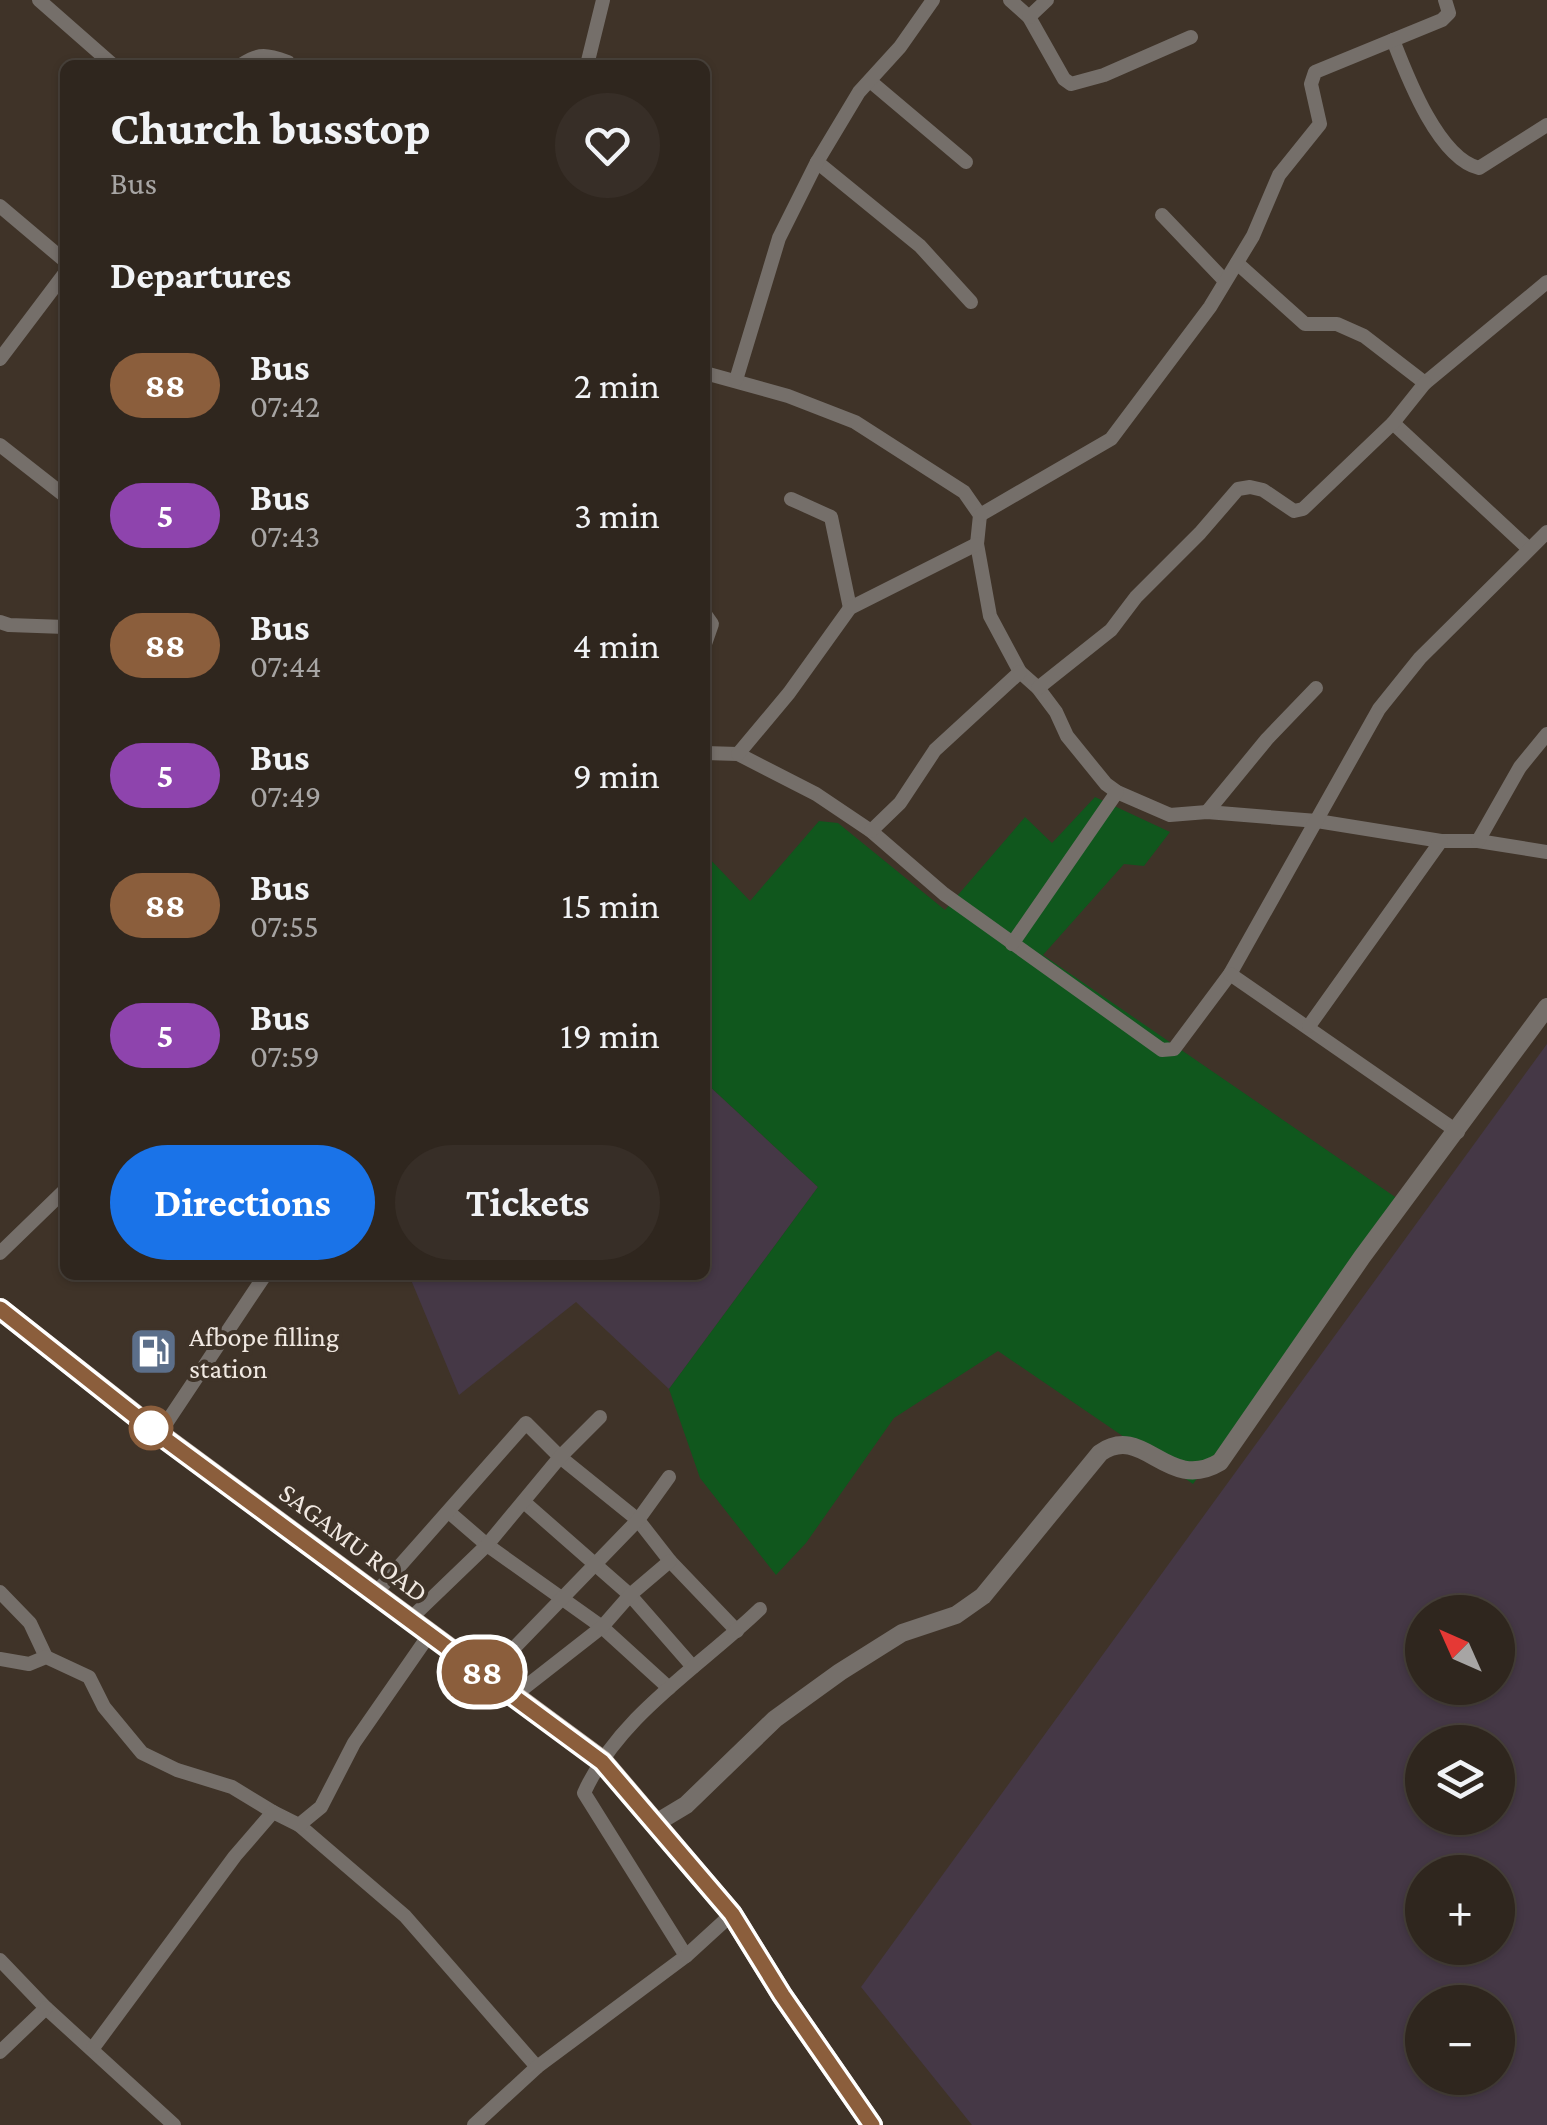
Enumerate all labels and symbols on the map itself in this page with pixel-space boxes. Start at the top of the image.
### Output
place label: Afbope filling station [189,1321,340,1384]
fuel station icon: Afbope filling station [128,1326,180,1378]
unlabelled marker [130,1407,172,1449]
street label: SAGAMU ROAD [273,1477,434,1608]
north arrow [1405,1595,1515,1705]
line badge: 88 [437,1640,527,1704]

